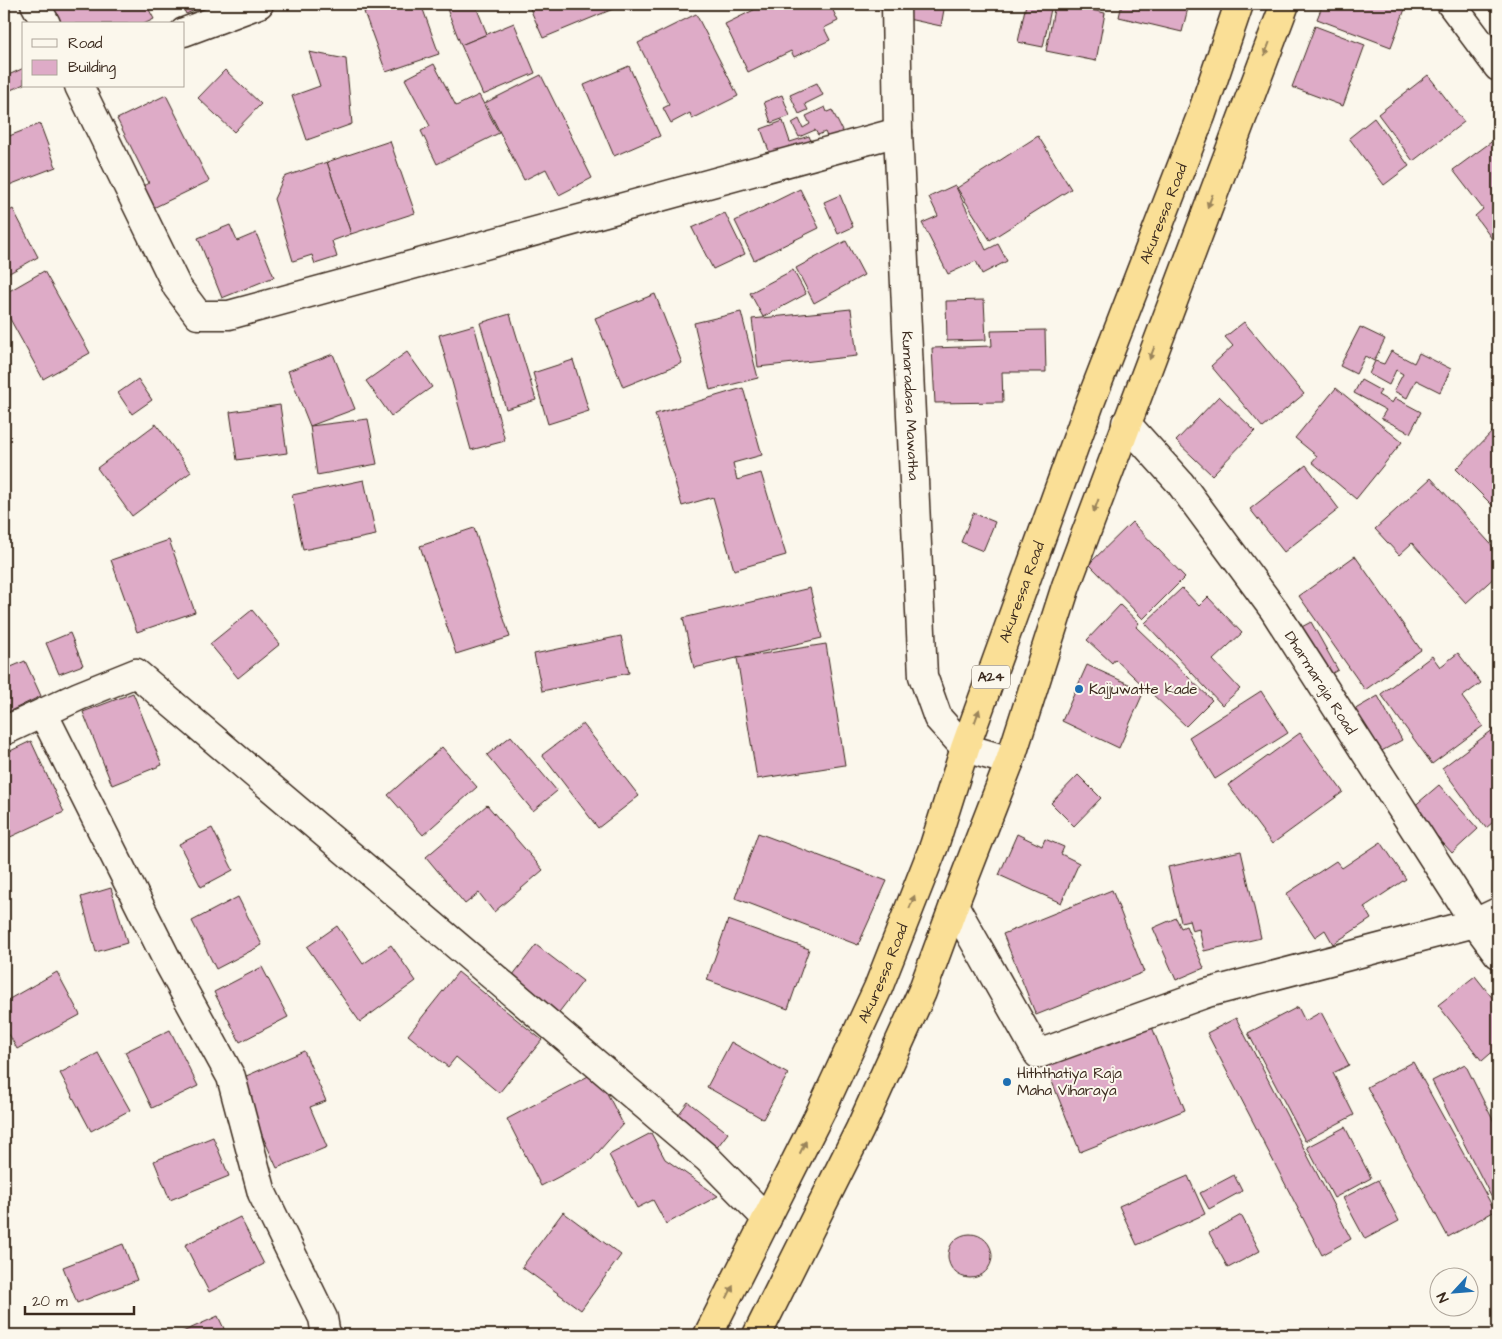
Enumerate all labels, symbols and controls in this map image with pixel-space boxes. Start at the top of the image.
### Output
legend [22,22,185,88]
text: Road [68,33,103,54]
one-way arrow [1263,42,1271,57]
text: Building [68,57,116,79]
street label: Akuressa Road [1134,160,1192,267]
one-way arrow [1206,194,1214,209]
street label: Kumaradasa Mawatha [897,331,925,481]
one-way arrow [1148,346,1155,361]
one-way arrow [1091,498,1099,513]
street label: Akuressa Road [994,538,1050,645]
street label: Dharmaraja Road [1280,627,1362,739]
road number: A24 [972,666,1010,689]
place label: Kajjuwatte kade [1089,679,1197,700]
marker: Kajjuwatte kade [1073,683,1085,695]
one-way arrow [973,708,981,723]
one-way arrow [908,894,916,909]
street label: Akuressa Road [853,920,913,1026]
place label: Hiththatiya Raja Maha Viharaya [1017,1063,1122,1102]
marker: Hiththatiya Raja Maha Viharaya [1001,1076,1013,1088]
one-way arrow [799,1139,807,1154]
north arrow [1430,1266,1480,1316]
scale bar [25,1284,134,1316]
one-way arrow [727,1285,735,1299]
text: N [1432,1289,1454,1306]
text: 20 m [32,1291,68,1312]

